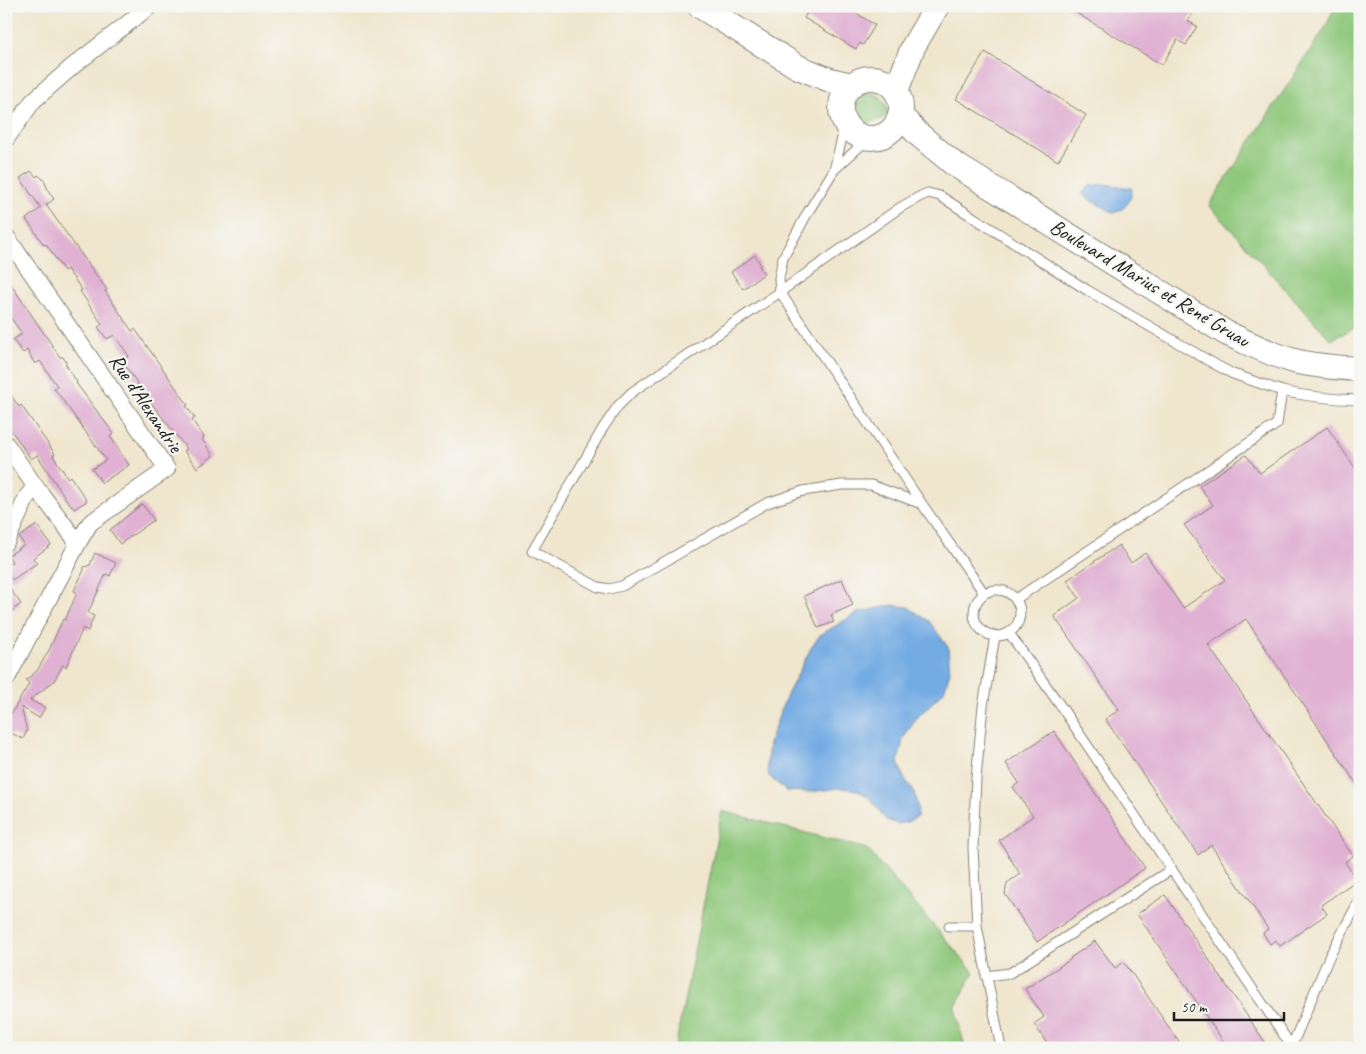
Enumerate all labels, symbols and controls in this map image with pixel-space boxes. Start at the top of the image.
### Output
street label: Boulevard Marius et René Gruau [1045,213,1256,354]
street label: Rue d'Alexandrie [103,349,190,459]
scale bar [1174,989,1284,1021]
text: 50 m [1181,998,1208,1017]

